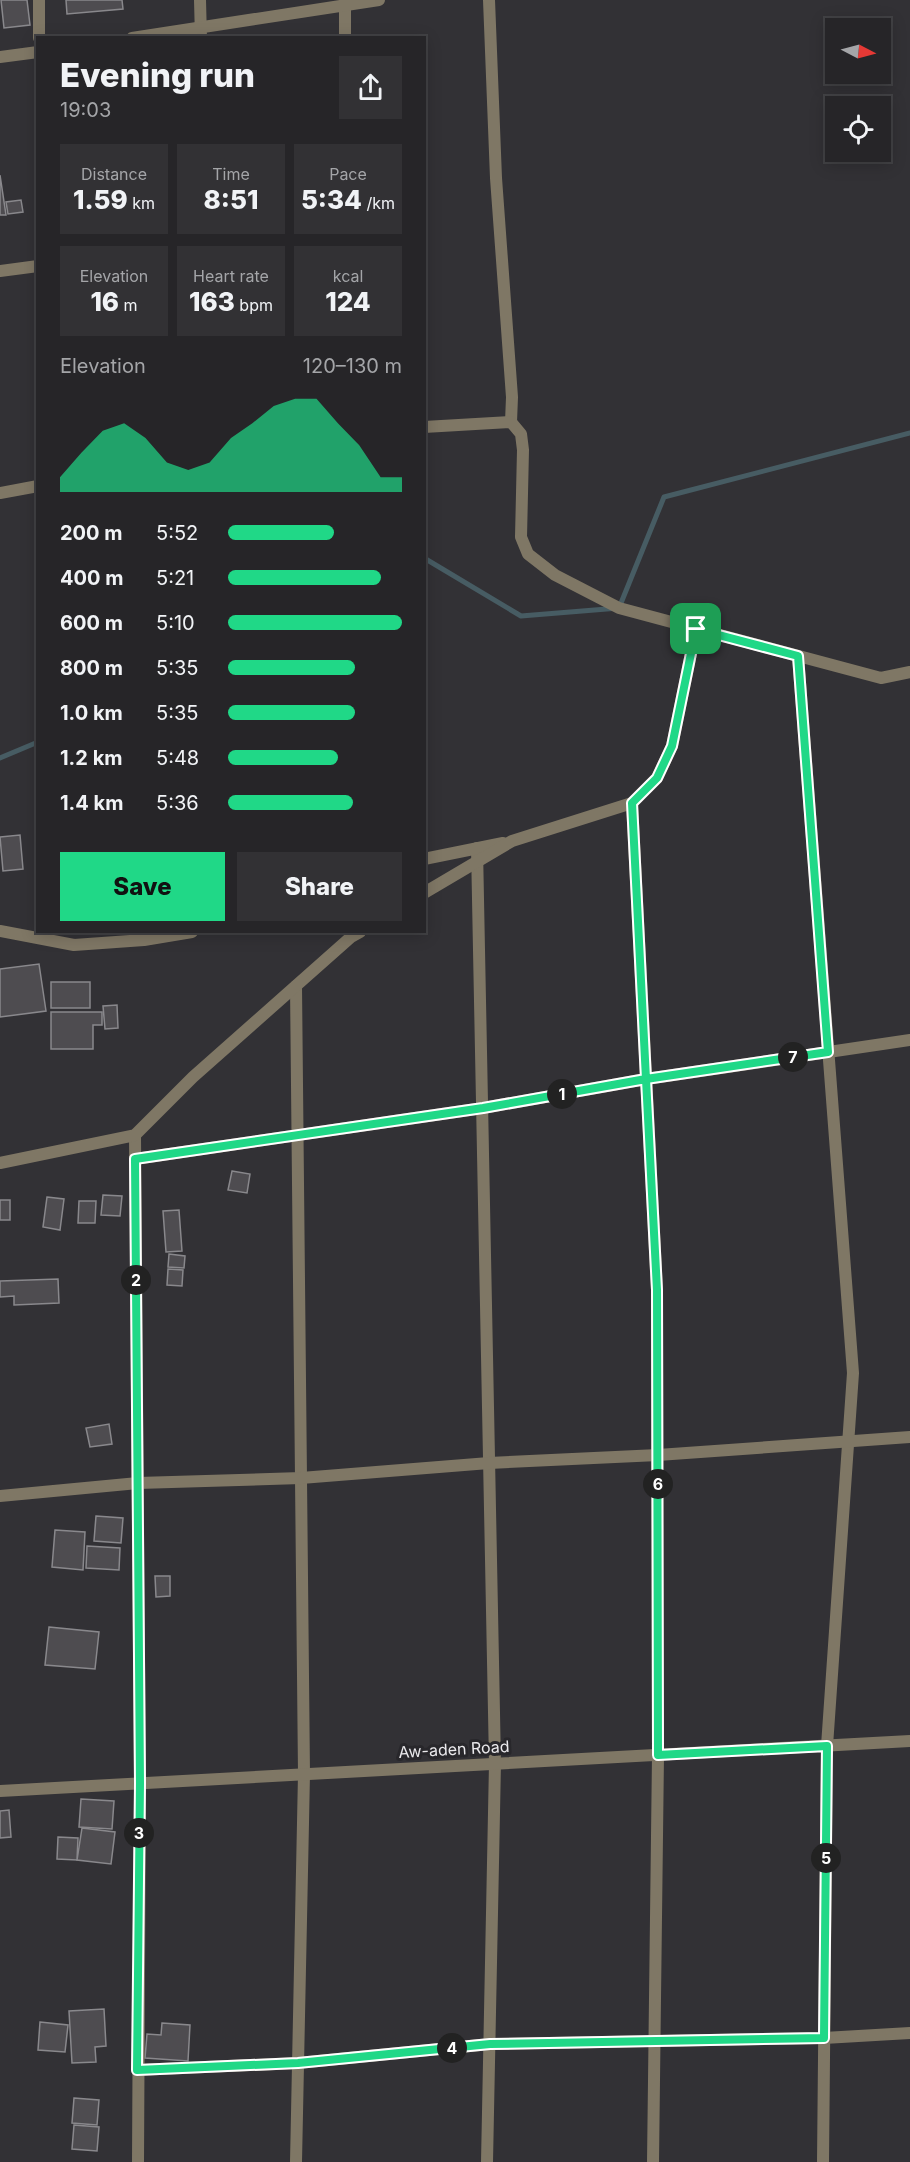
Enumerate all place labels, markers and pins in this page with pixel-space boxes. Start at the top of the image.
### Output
pin [670,603,721,654]
pin: 7 [778,1042,808,1072]
pin: 1 [547,1079,577,1109]
pin: 2 [121,1265,151,1295]
pin: 6 [643,1469,673,1499]
pin: 3 [124,1818,154,1848]
pin: 5 [811,1843,841,1873]
pin: 4 [437,2033,467,2063]

